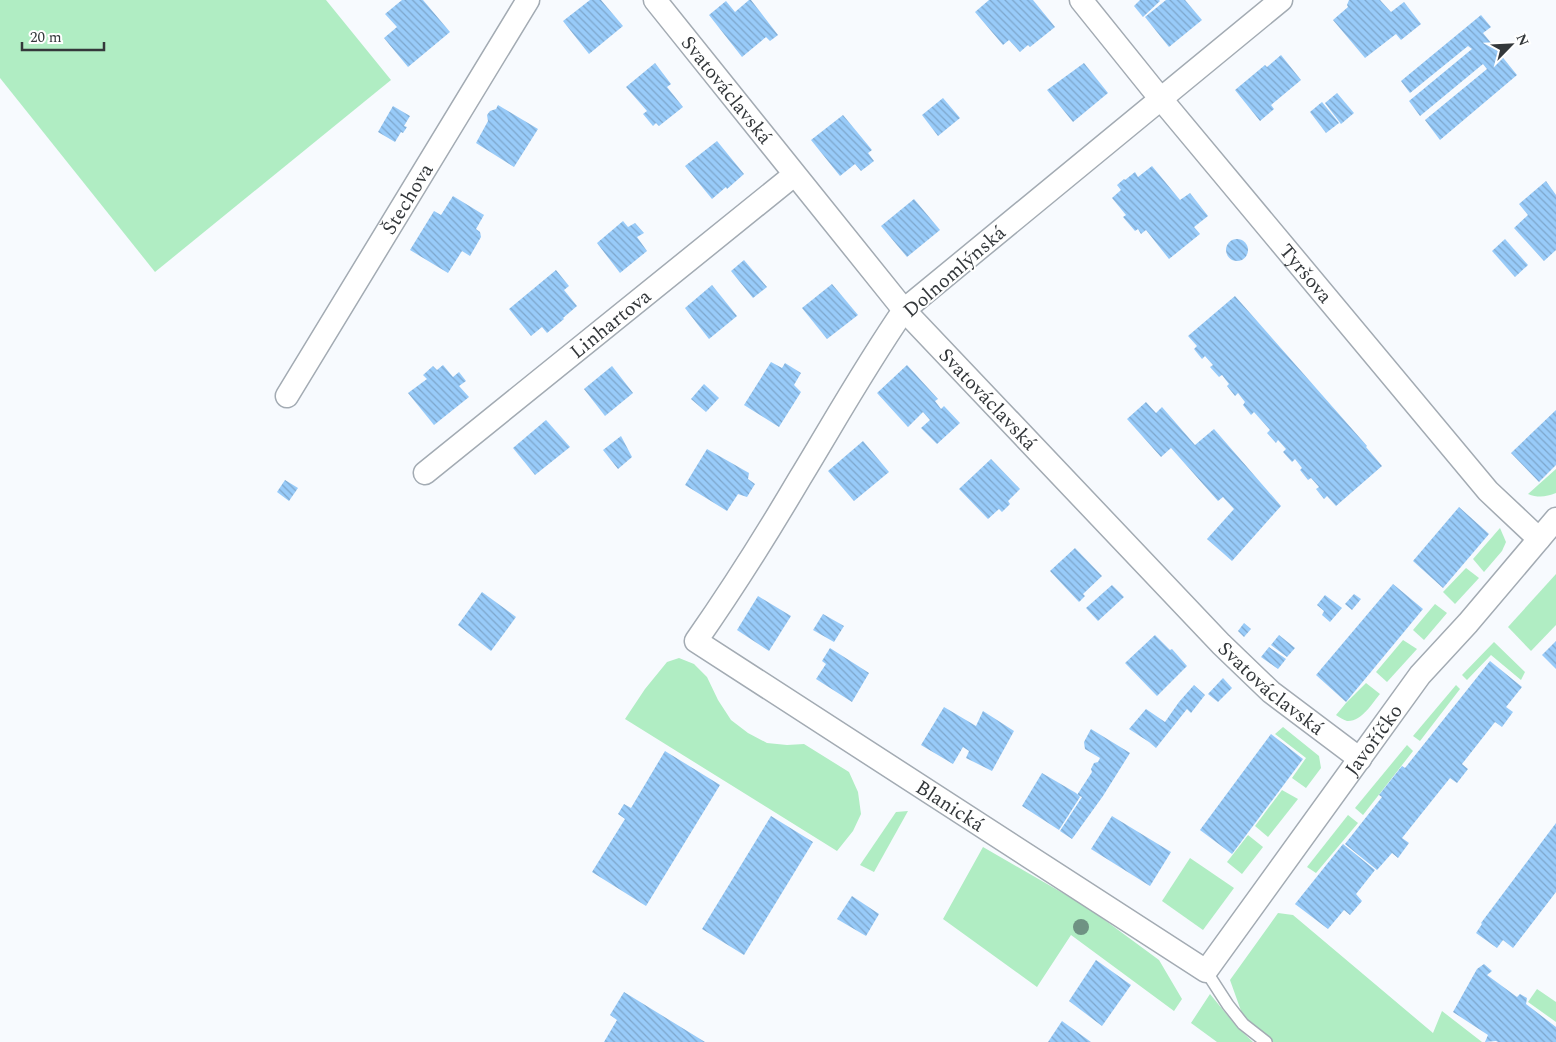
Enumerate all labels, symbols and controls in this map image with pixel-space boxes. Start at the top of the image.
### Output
scale bar [22,20,105,52]
north arrow [1486,20,1536,70]
text: 20 m [30,26,62,49]
street label: Svatováclavská [673,29,779,151]
text: N [1511,30,1534,49]
street label: Štechova [375,157,441,241]
street label: Dolnomlýnská [896,218,1013,325]
street label: Tyršova [1272,237,1340,310]
street label: Linhartova [564,282,658,366]
street label: Svatováclavská [931,341,1044,458]
street label: Svatováclavská [1211,635,1330,743]
street label: Javoříčko [1338,698,1410,783]
street label: Blanická [909,773,990,840]

